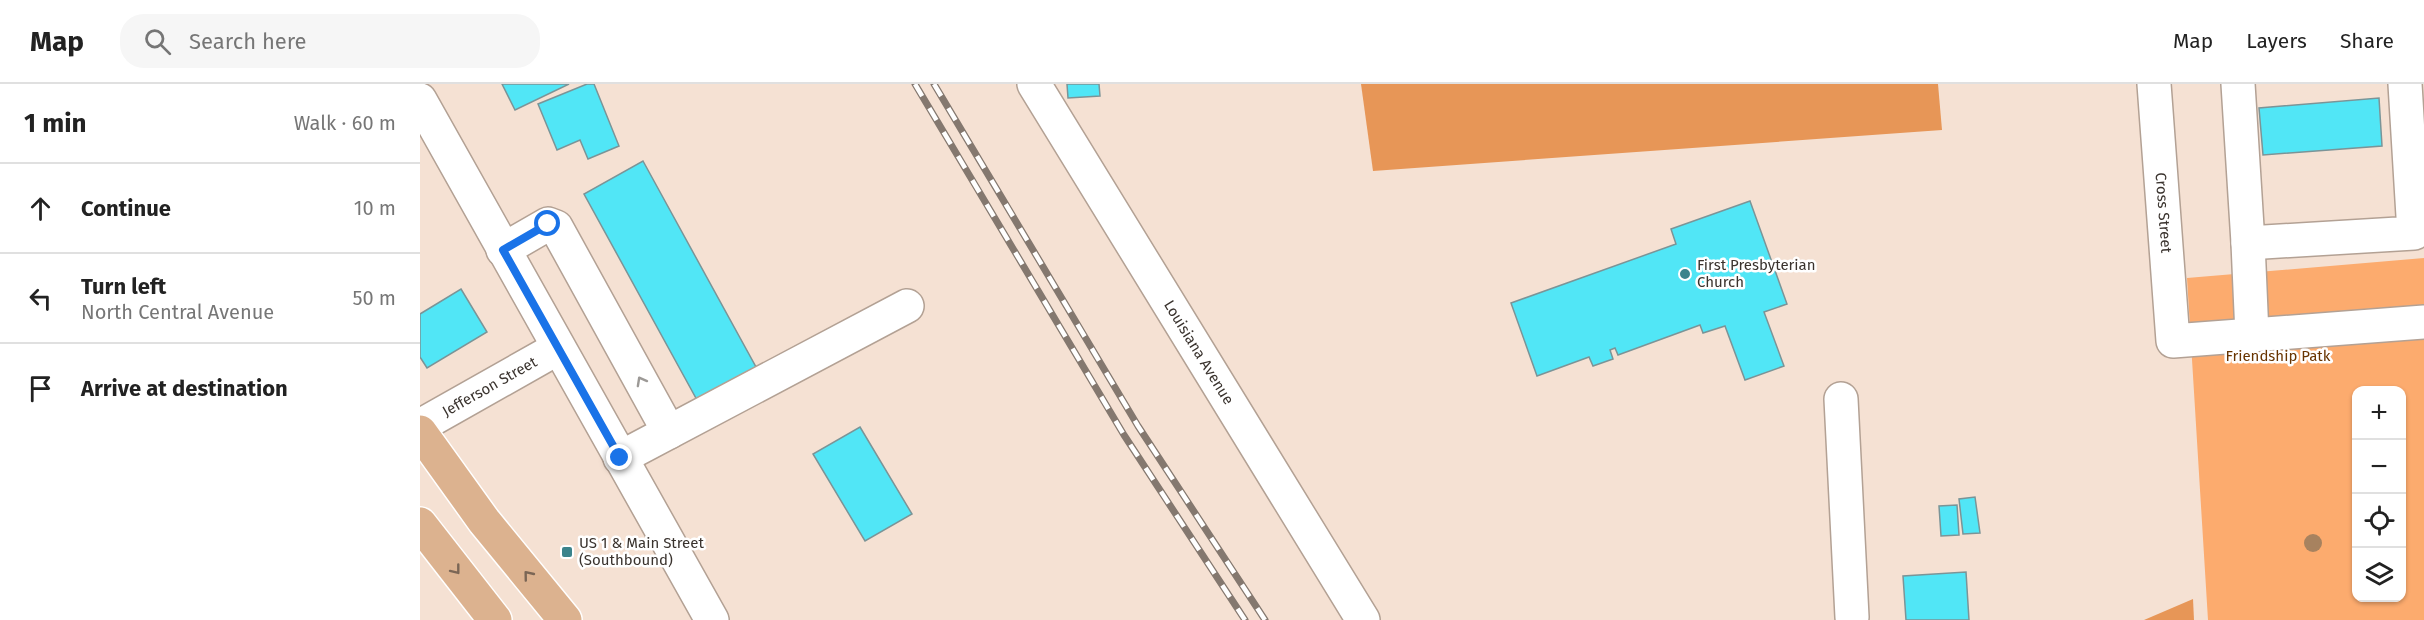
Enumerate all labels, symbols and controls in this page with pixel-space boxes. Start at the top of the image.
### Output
search box [120,14,540,68]
text: Map [30,25,84,58]
icon: search [141,25,174,58]
text: Search here [189,28,307,55]
text: Map [2173,28,2213,54]
text: Layers [2246,28,2307,54]
text: Share [2340,28,2394,54]
text: 1 min [24,108,87,139]
text: Walk · 60 m [294,111,396,135]
street label: Cross Street [2152,172,2176,254]
icon: ahead [24,192,57,225]
text: Continue [81,195,171,222]
text: 10 m [354,196,396,220]
route start [534,210,560,236]
place label: First Presbyterian Church [1697,256,1816,291]
marker: First Presbyterian Church [1678,267,1692,281]
text: Turn left [81,273,166,300]
icon: left [24,282,57,315]
text: 50 m [352,286,396,310]
street label: Louisiana Avenue [1160,297,1238,408]
text: North Central Avenue [81,300,274,324]
park label: Friendship Patk [2226,347,2331,365]
street label: Jefferson Street [439,352,541,420]
icon: arrive [24,372,57,405]
text: Arrive at destination [81,375,288,402]
one-way arrow [637,377,648,387]
map controls [2352,386,2406,602]
button: + [2352,386,2406,440]
button: − [2352,440,2406,494]
route end [606,444,632,470]
button: locate [2352,494,2406,548]
place label: US 1 & Main Street (Southbound) [579,534,704,569]
marker: US 1 & Main Street (Southbound) [560,545,574,559]
button: layers [2352,548,2406,602]
one-way arrow [448,563,459,574]
one-way arrow [524,571,535,582]

